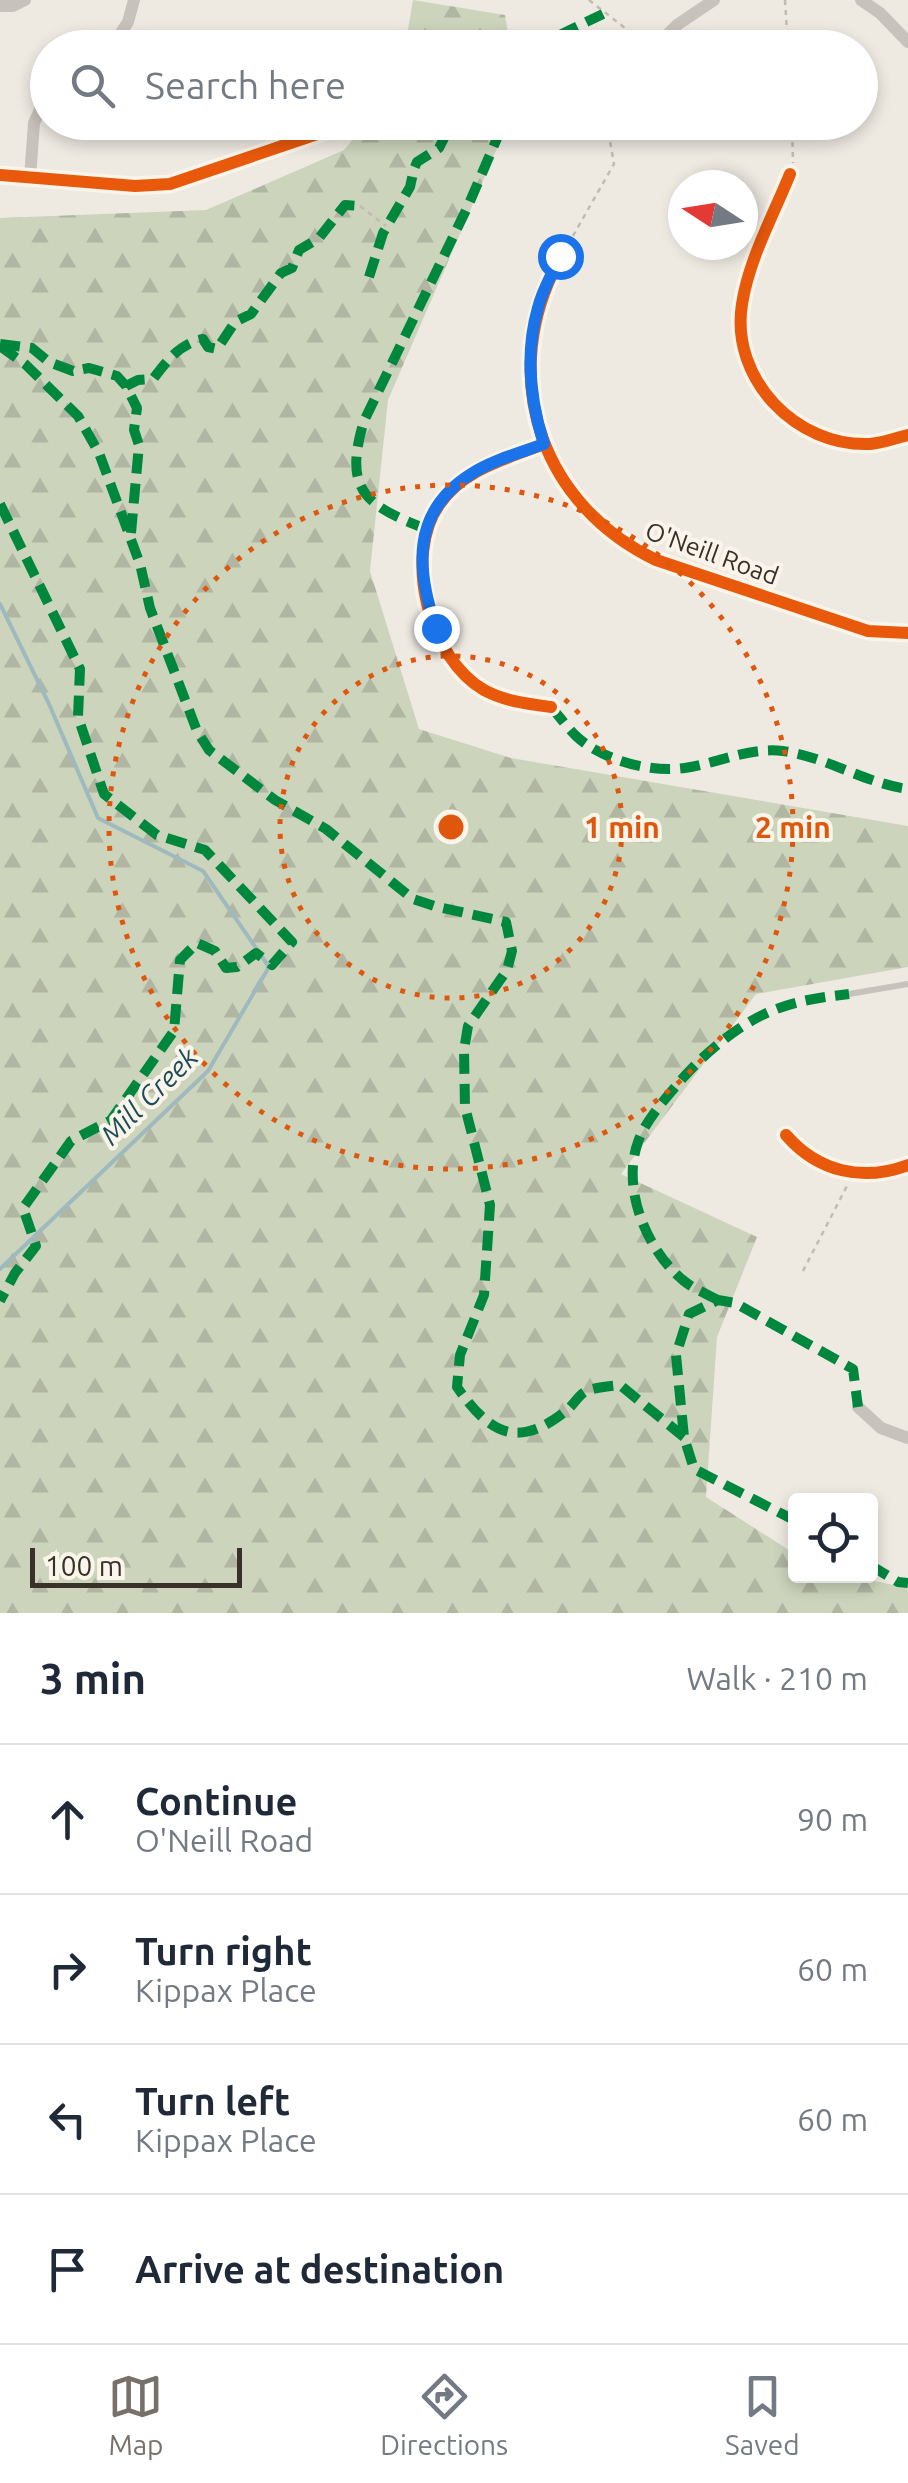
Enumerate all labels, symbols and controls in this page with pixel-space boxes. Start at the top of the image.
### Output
search box [30,30,878,140]
icon: search [65,58,120,113]
text: Search here [145,64,346,106]
north arrow [668,170,758,260]
route start [538,234,584,280]
street label: O'Neill Road [642,516,782,590]
route end [414,606,460,652]
centre of rings [433,809,469,845]
text: 1 min [584,810,660,844]
text: 2 min [755,810,831,844]
water label: Mill Creek [94,1041,204,1150]
map controls [788,1493,878,1583]
button: locate [788,1493,878,1583]
scale bar [30,1543,242,1588]
text: 100 m [45,1550,123,1581]
text: 3 min [40,1655,146,1702]
text: Walk · 210 m [686,1660,868,1696]
text: Continue [135,1780,297,1822]
icon: ahead [40,1792,95,1847]
text: 90 m [797,1801,868,1837]
text: O'Neill Road [135,1822,313,1858]
text: Turn right [135,1930,312,1972]
icon: right [40,1942,95,1997]
text: 60 m [797,1951,868,1987]
text: Kippax Place [135,1972,317,2008]
text: Turn left [135,2080,290,2122]
icon: left [40,2092,95,2147]
text: 60 m [797,2101,868,2137]
text: Kippax Place [135,2122,317,2158]
icon: arrive [40,2242,95,2297]
text: Arrive at destination [135,2248,504,2290]
tab: Map [108,2369,164,2460]
tab: Directions [380,2369,508,2460]
tab: Saved [725,2369,800,2460]

